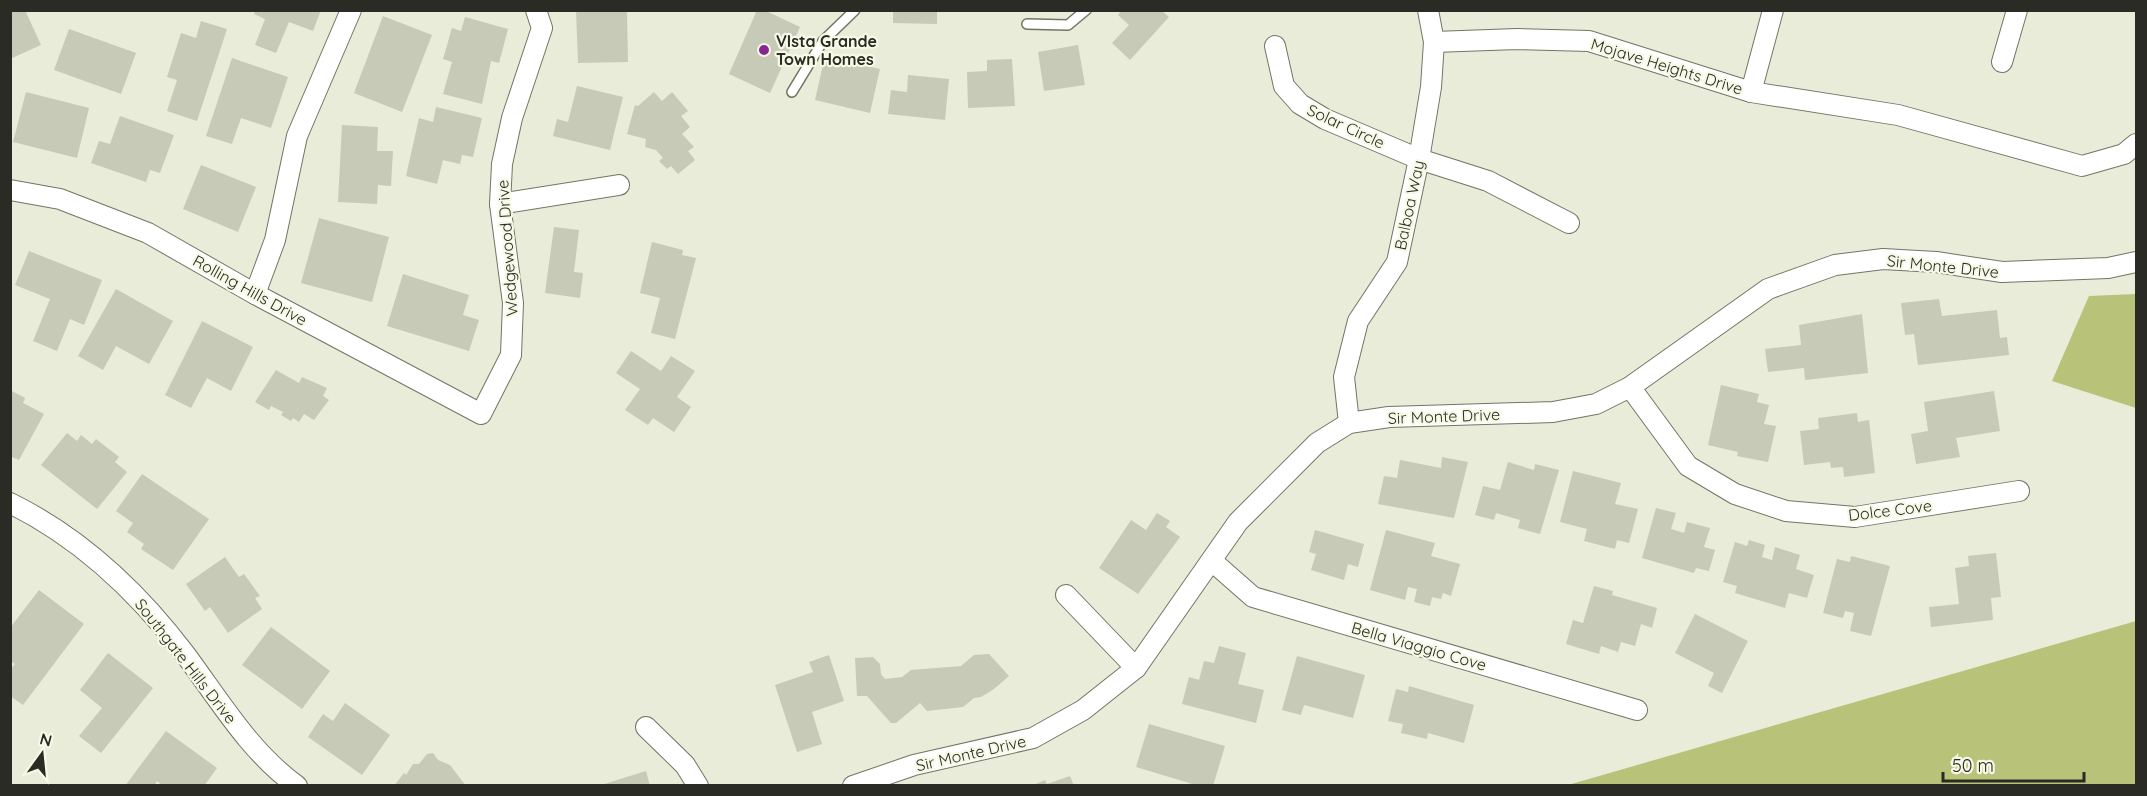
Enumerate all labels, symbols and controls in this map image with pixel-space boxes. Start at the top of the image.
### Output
place label: VIsta Grande Town Homes [776,31,877,69]
street label: Mojave Heights Drive [1589,33,1745,99]
marker: VIsta Grande Town Homes [757,43,771,57]
street label: Solar Circle [1304,99,1388,153]
street label: Balboa Way [1390,158,1428,252]
street label: Wedgewood Drive [492,179,522,317]
street label: Rolling Hills Drive [189,250,311,330]
street label: Sir Monte Drive [1886,250,2000,282]
street label: Sir Monte Drive [1388,404,1500,428]
street label: Dolce Cove [1847,495,1933,525]
street label: Southgate Hills Drive [131,594,241,728]
street label: Bella Viaggio Cove [1349,617,1489,675]
north arrow [12,724,72,784]
text: N [38,728,54,751]
street label: Sir Monte Drive [914,731,1028,775]
scale bar [1943,745,2084,783]
text: 50 m [1952,754,1994,777]

